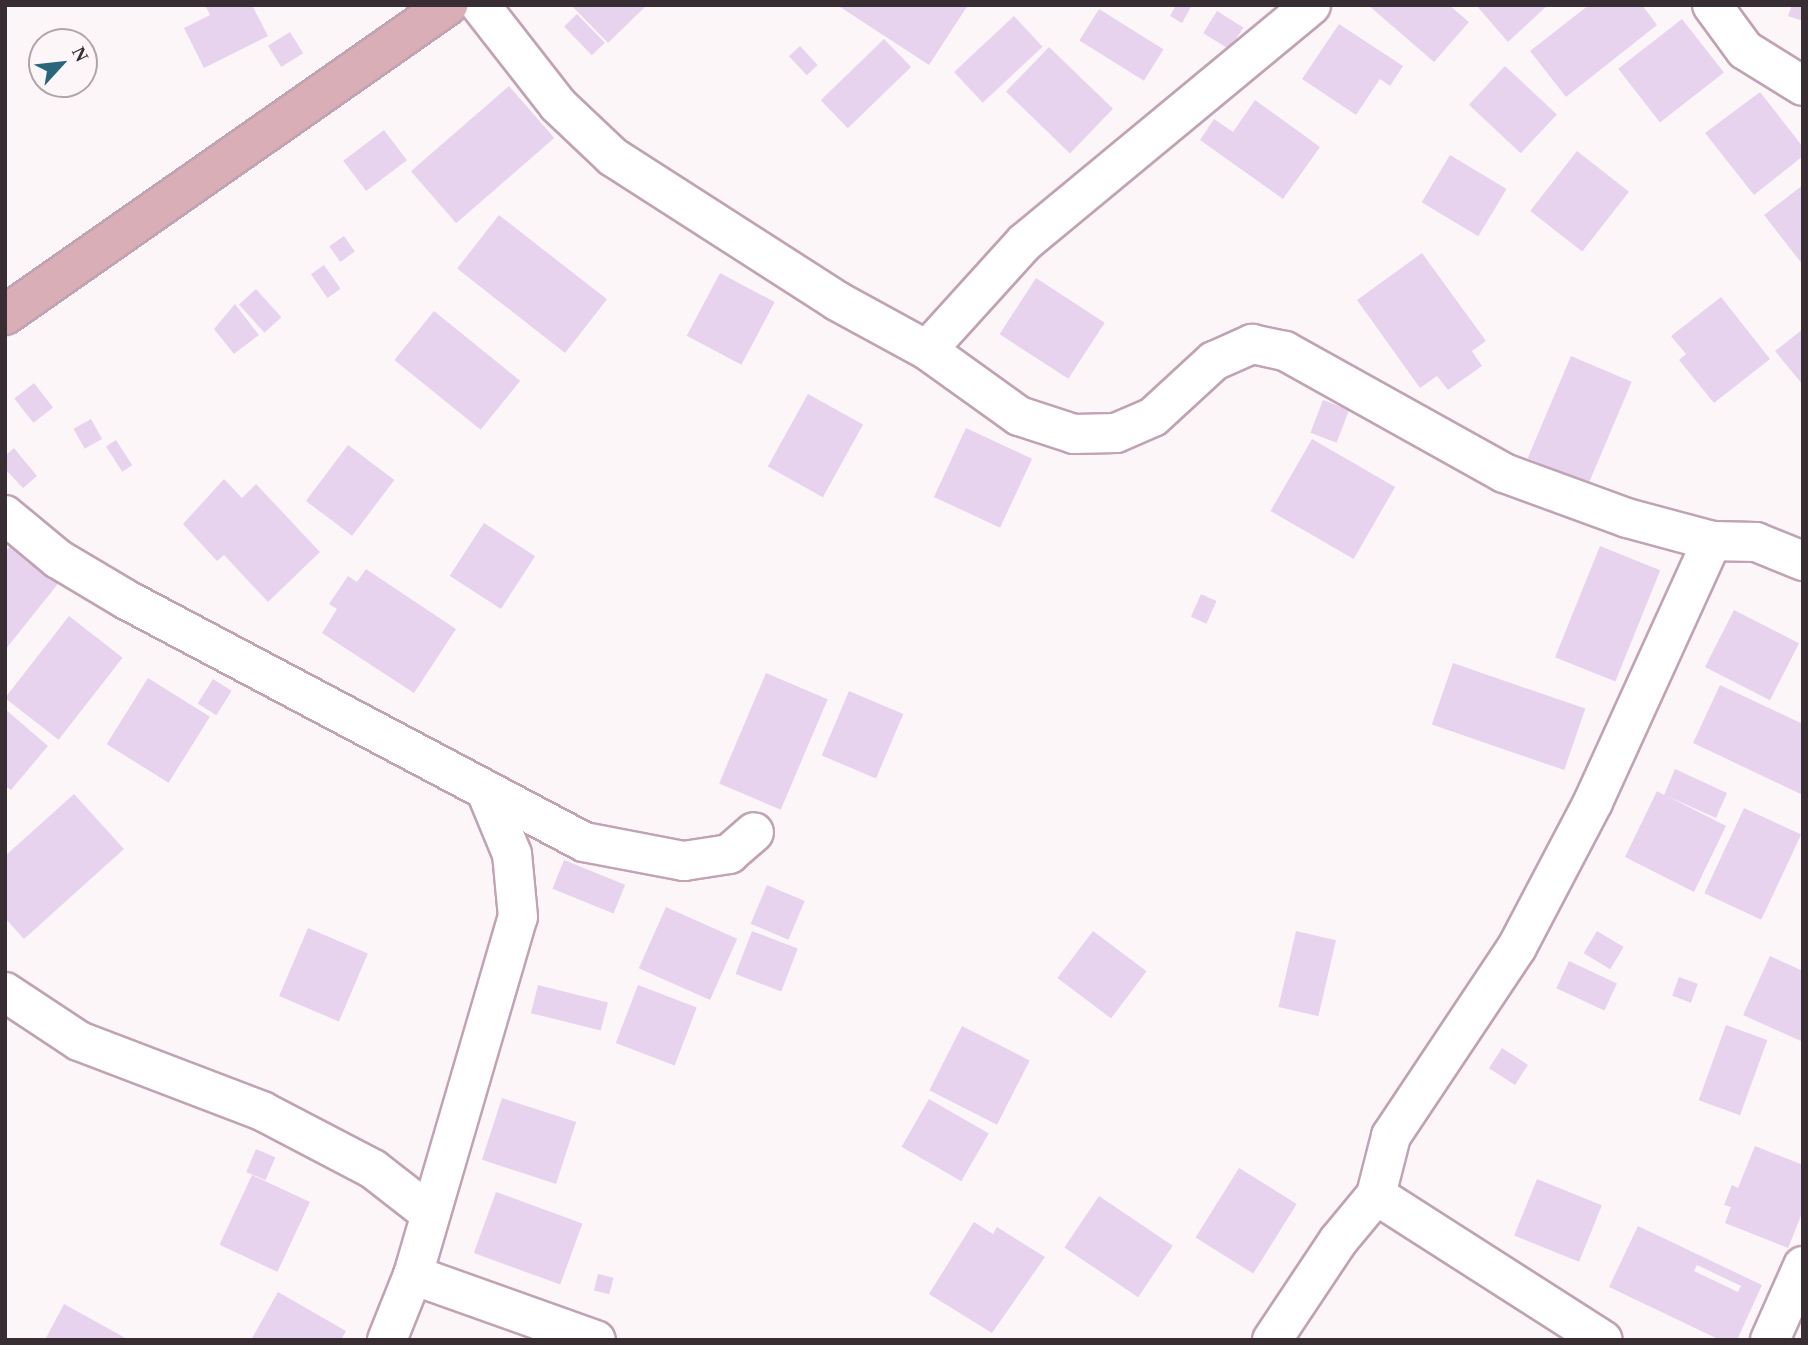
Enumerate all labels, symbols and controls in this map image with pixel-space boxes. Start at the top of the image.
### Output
north arrow [28,28,98,98]
text: N [68,43,93,65]

